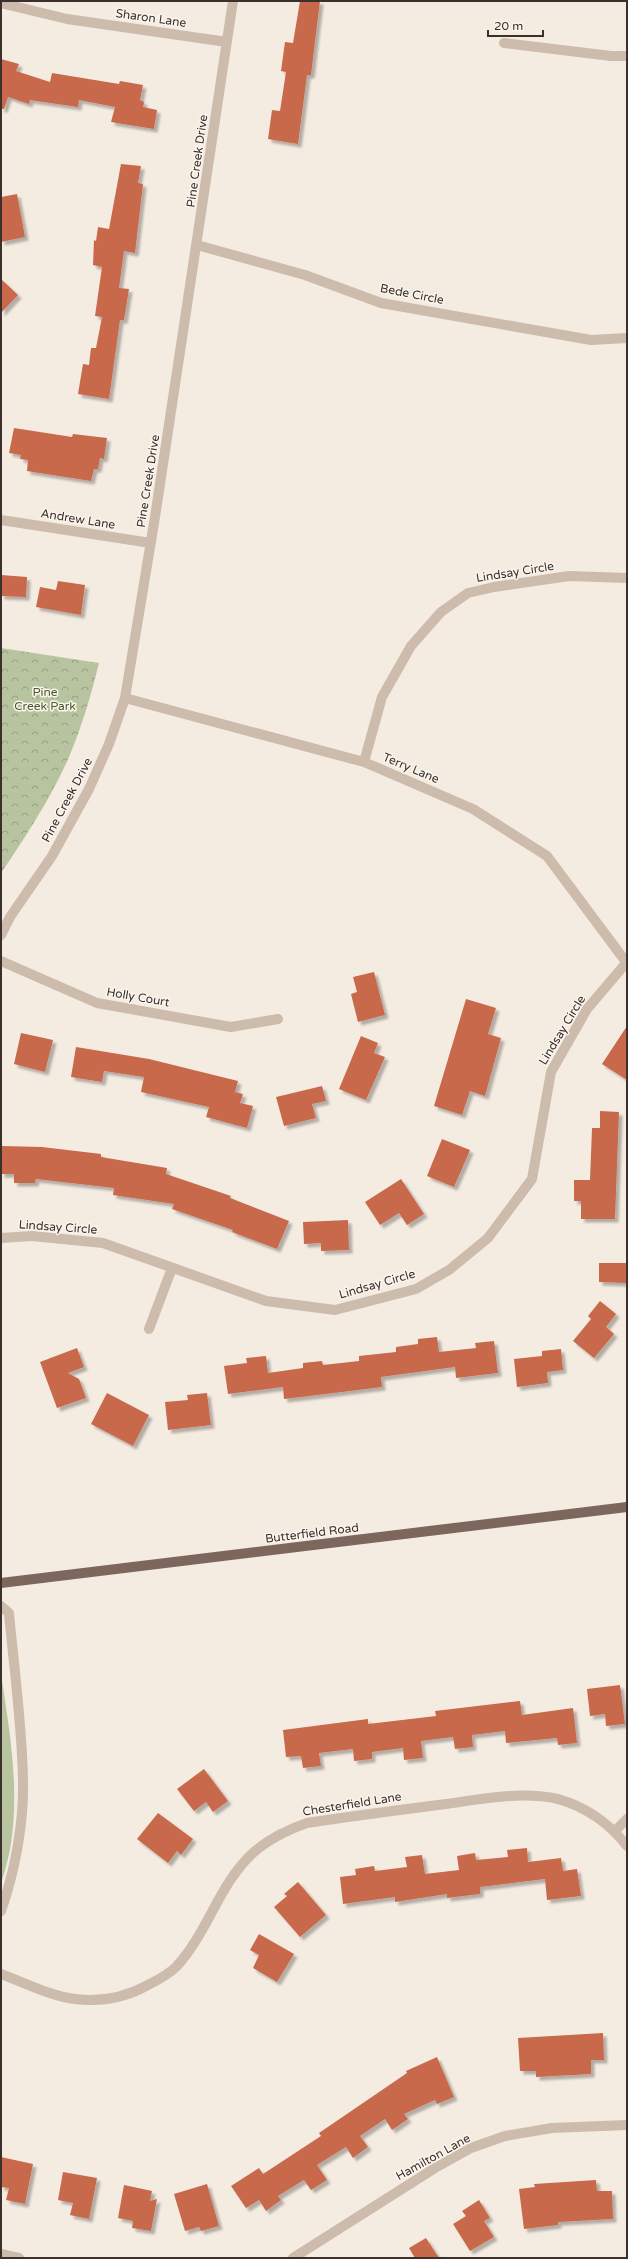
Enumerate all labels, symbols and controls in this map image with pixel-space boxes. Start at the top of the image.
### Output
street label: Sharon Lane [115,6,187,30]
scale bar [488,12,543,38]
text: 20 m [494,19,523,33]
street label: Pine Creek Drive [184,113,210,208]
street label: Bede Circle [379,281,445,307]
street label: Pine Creek Drive [134,433,162,528]
street label: Andrew Lane [40,506,116,532]
street label: Lindsay Circle [475,559,555,585]
park label: Pine Creek Park [14,685,76,713]
street label: Terry Lane [381,750,441,786]
street label: Pine Creek Drive [39,755,95,845]
street label: Holly Court [105,985,171,1009]
street label: Lindsay Circle [536,993,588,1067]
street label: Lindsay Circle [18,1217,98,1237]
street label: Lindsay Circle [337,1266,417,1302]
street label: Butterfield Road [264,1520,360,1546]
street label: Chesterfield Lane [302,1789,403,1819]
street label: Hamilton Lane [393,2131,473,2183]

